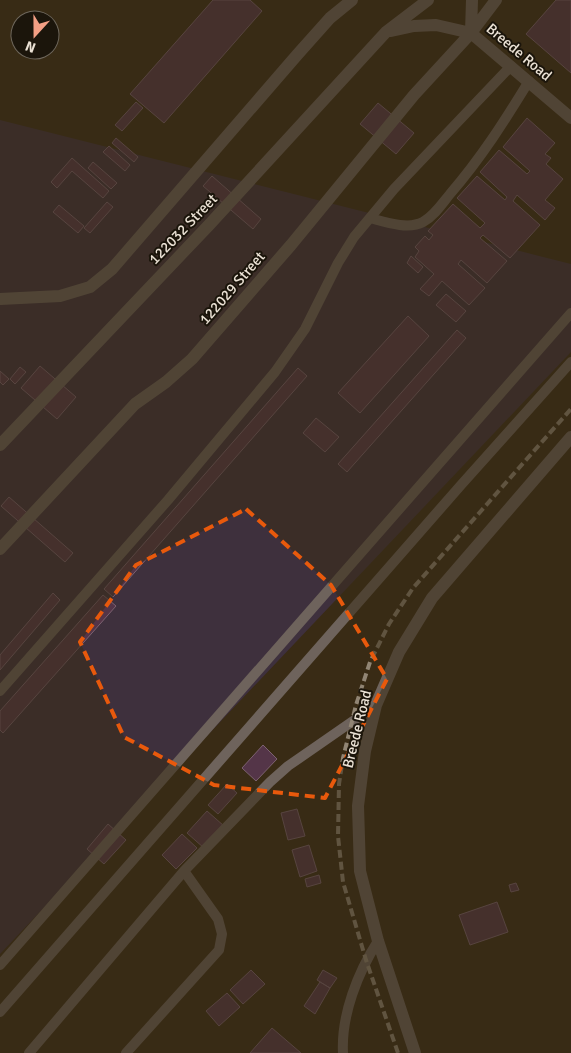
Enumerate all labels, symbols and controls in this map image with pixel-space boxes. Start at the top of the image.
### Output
north arrow [10,10,60,60]
street label: Breede Road [483,19,555,85]
text: N [23,37,38,56]
street label: 122032 Street [145,190,221,268]
street label: 122029 Street [195,248,269,328]
street label: Breede Road [339,688,375,770]

